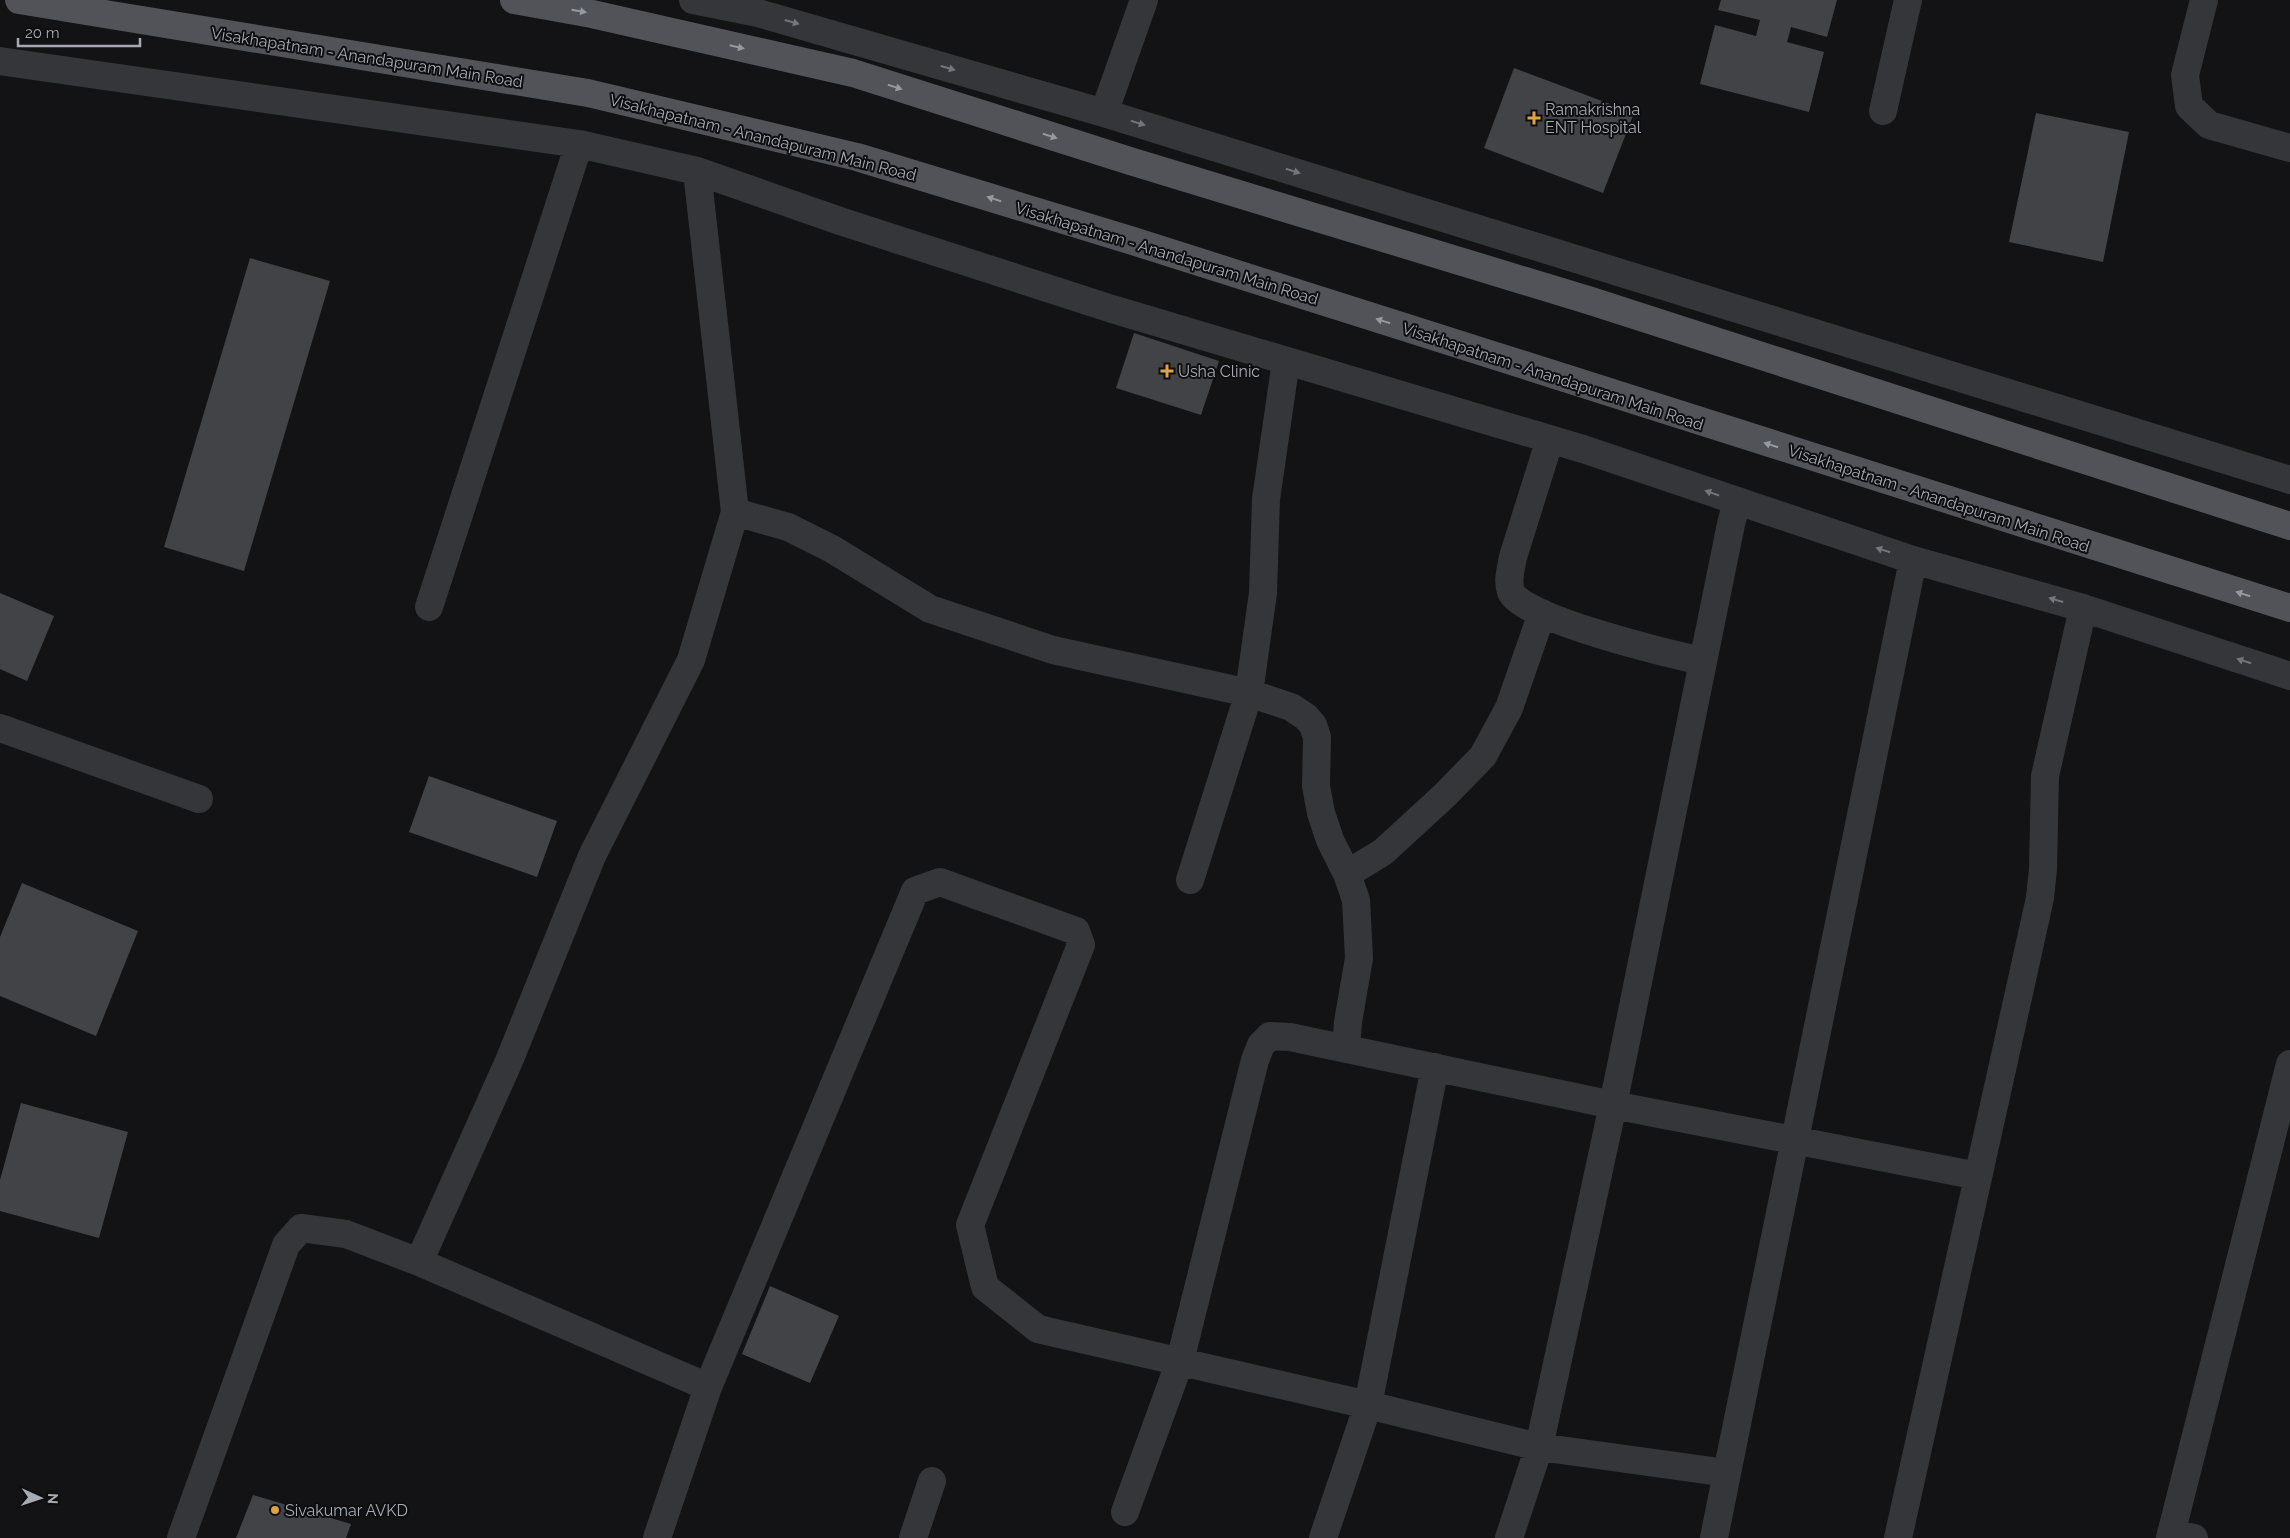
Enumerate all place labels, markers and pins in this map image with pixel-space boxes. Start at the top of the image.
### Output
place label: Ramakrishna ENT Hospital [1545,100,1642,137]
marker: Ramakrishna ENT Hospital [1527,111,1541,125]
place label: Usha Clinic [1178,362,1260,381]
marker: Usha Clinic [1160,364,1174,378]
place label: Sivakumar AVKD [285,1501,408,1520]
marker: Sivakumar AVKD [269,1504,281,1516]

